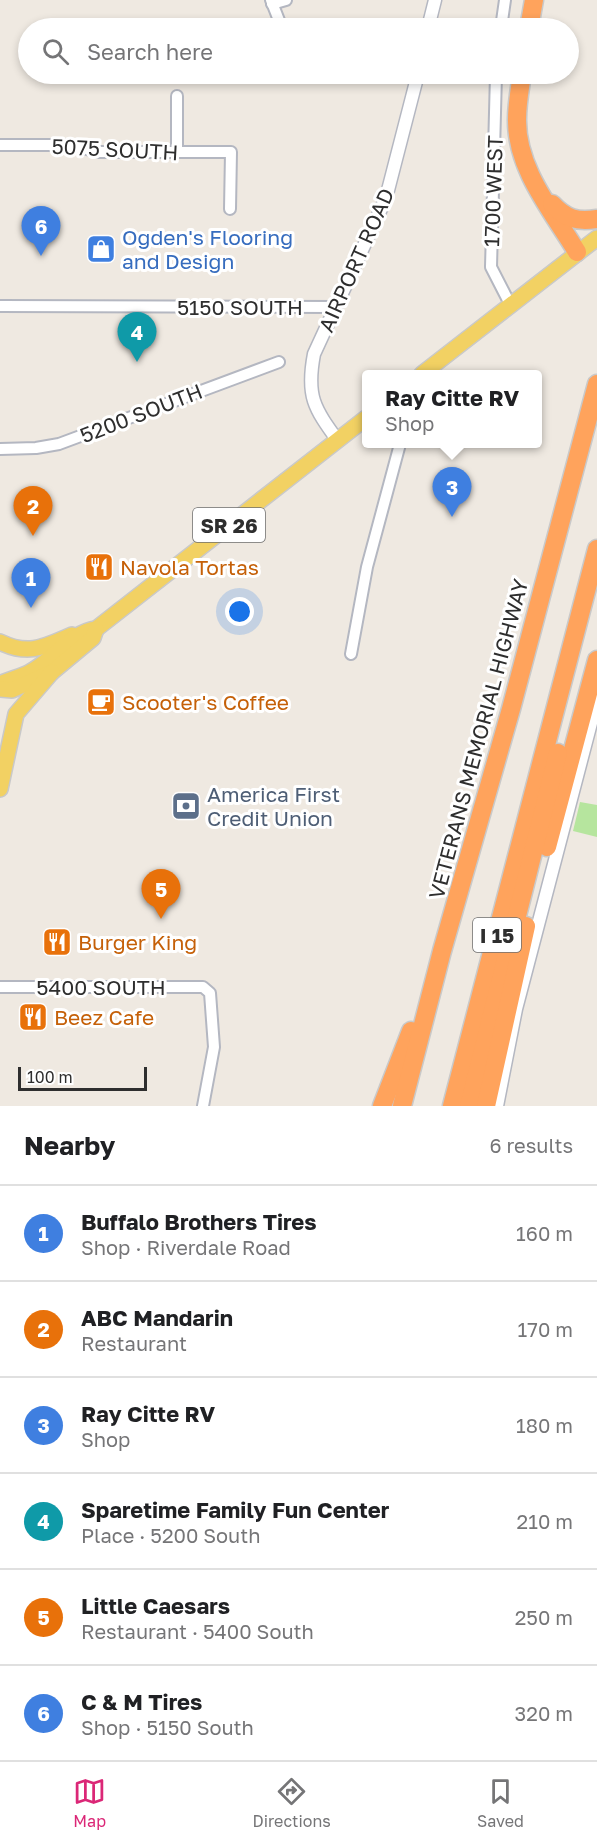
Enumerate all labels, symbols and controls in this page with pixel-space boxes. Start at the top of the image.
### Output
search box [18,18,579,84]
icon: search [39,35,72,68]
text: Search here [87,38,213,65]
street label: 5075 SOUTH [51,133,179,165]
street label: 1700 WEST [478,135,508,247]
street label: AIRPORT ROAD [313,184,399,336]
pin: 6 [22,206,60,256]
place label: Ogden's Flooring and Design [122,224,293,274]
shop icon: Ogden's Flooring and Design [85,233,117,265]
street label: 5150 SOUTH [177,294,303,320]
pin: 4 [118,312,156,362]
popup [362,370,542,448]
street label: 5200 SOUTH [76,378,206,448]
text: Ray Citte RV [385,384,519,411]
text: Shop [385,411,434,435]
pin: 3 [432,468,472,517]
pin: 2 [14,486,52,536]
road number: SR 26 [193,508,265,542]
restaurant icon: Navola Tortas [83,551,115,583]
place label: Navola Tortas [120,554,259,580]
pin: 1 [12,558,51,608]
street label: VETERANS MEMORIAL HIGHWAY [423,576,533,902]
your location [225,597,254,626]
cafe icon: Scooter's Coffee [85,686,117,718]
place label: Scooter's Coffee [122,689,289,715]
place label: America First Credit Union [207,781,340,831]
bank icon: America First Credit Union [170,790,202,822]
pin: 5 [142,870,180,919]
road number: I 15 [473,918,521,952]
restaurant icon: Burger King [41,926,73,958]
place label: Burger King [78,929,197,955]
street label: 5400 SOUTH [36,974,166,1000]
restaurant icon: Beez Cafe [17,1001,49,1033]
place label: Beez Cafe [54,1004,154,1030]
scale bar [18,1064,147,1092]
text: 100 m [27,1067,73,1087]
text: Nearby [24,1130,115,1161]
text: 6 results [489,1133,573,1157]
text: Buffalo Brothers Tires [81,1208,317,1235]
text: 1 [38,1221,49,1245]
text: 160 m [516,1221,573,1245]
text: Shop · Riverdale Road [81,1235,291,1259]
text: ABC Mandarin [81,1304,233,1331]
text: 2 [37,1317,50,1341]
text: 170 m [518,1317,573,1341]
text: Restaurant [81,1331,187,1355]
text: Ray Citte RV [81,1400,215,1427]
text: 3 [37,1413,50,1437]
text: 180 m [516,1413,573,1437]
text: Shop [81,1427,130,1451]
text: Sparetime Family Fun Center [81,1496,389,1523]
text: 4 [37,1509,50,1533]
text: 210 m [517,1509,573,1533]
text: Place · 5200 South [81,1523,261,1547]
text: Little Caesars [81,1592,230,1619]
text: 5 [37,1605,50,1629]
text: 250 m [515,1605,573,1629]
text: Restaurant · 5400 South [81,1619,314,1643]
text: C & M Tires [81,1688,202,1715]
text: 6 [37,1701,50,1725]
text: 320 m [515,1701,573,1725]
text: Shop · 5150 South [81,1715,254,1739]
tab: Map [73,1775,106,1831]
tab: Directions [253,1775,331,1831]
tab: Saved [477,1775,524,1831]

